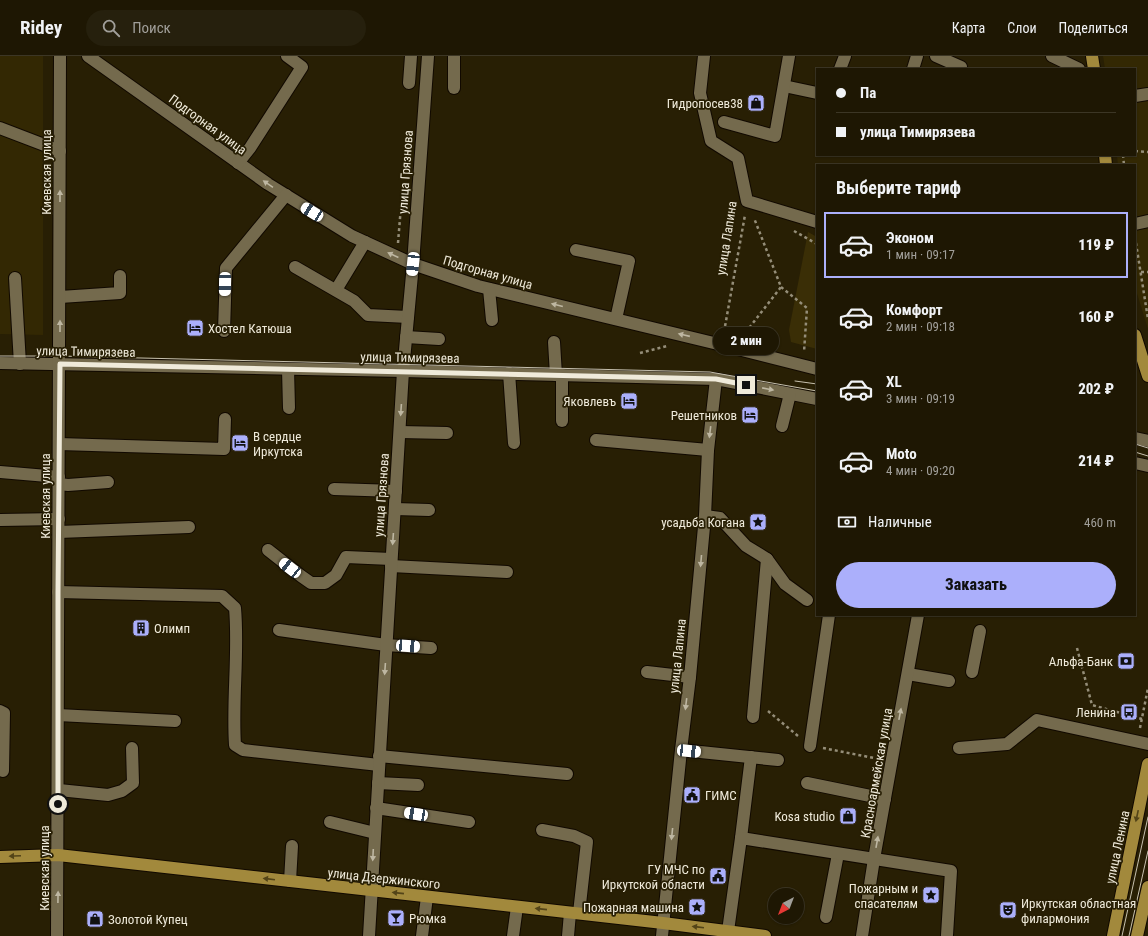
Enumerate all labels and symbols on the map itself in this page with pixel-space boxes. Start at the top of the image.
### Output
street label: Подгорная улица [166,91,249,158]
shop icon: Гидропосев38 [746,93,766,113]
place label: Гидропосев38 [667,96,743,111]
street label: Киевская улица [39,129,54,215]
street label: улица Грязнова [395,130,416,214]
one-way arrow [263,180,273,188]
one-way arrow [57,189,63,202]
street label: улица Лапина [713,200,740,276]
car [299,201,325,223]
car [406,251,420,277]
one-way arrow [388,252,399,258]
street label: Подгорная улица [441,253,534,292]
car [219,272,231,296]
one-way arrow [551,302,563,308]
hotel icon: Хостел Катюша [185,318,205,338]
one-way arrow [57,319,63,332]
place label: Хостел Катюша [208,321,292,336]
callout: 2 мин [713,327,779,355]
one-way arrow [678,332,690,338]
street label: улица Тимирязева [36,343,136,360]
street label: улица Тимирязева [360,349,460,366]
route end [737,376,755,394]
one-way arrow [762,387,775,393]
hotel icon: Яковлевъ [619,391,639,411]
place label: Яковлевъ [563,394,616,409]
one-way arrow [398,404,405,416]
hotel icon: Решетников [740,405,760,425]
place label: Решетников [671,408,737,423]
one-way arrow [707,425,714,438]
place label: В сердце Иркутска [253,429,303,459]
hotel icon: В сердце Иркутска [230,433,250,453]
street label: Киевская улица [38,453,53,539]
street label: улица Грязнова [371,453,392,537]
place icon: усадьба Когана [748,512,768,532]
place label: усадьба Когана [661,515,745,530]
one-way arrow [389,533,396,545]
one-way arrow [697,555,704,567]
car [277,556,303,580]
building icon: Олимп [131,618,151,638]
street label: улица Лапина [666,618,689,694]
place label: Олимп [154,621,190,636]
car [396,639,420,653]
bank icon: Альфа-Банк [1116,651,1136,671]
place label: Альфа-Банк [1049,654,1114,669]
one-way arrow [381,663,388,675]
one-way arrow [683,698,690,710]
bus stop icon: Ленина [1119,702,1139,722]
place label: Ленина [1076,705,1116,720]
street label: Красноармейская улица [858,707,895,839]
one-way arrow [898,708,904,720]
car [676,744,702,758]
public building icon: ГИМС [682,785,702,805]
place label: ГИМС [705,788,737,803]
route start [49,795,67,813]
car [403,806,429,822]
shop icon: Kosa studio [838,806,858,826]
place label: Kosa studio [774,809,835,824]
street label: улица Ленина [1102,809,1133,885]
one-way arrow [1134,810,1140,822]
street label: Киевская улица [37,825,52,911]
one-way arrow [669,828,675,840]
one-way arrow [874,836,880,848]
one-way arrow [370,849,377,861]
one-way arrow [8,853,21,859]
place label: ГУ МЧС по Иркутской области [602,862,705,892]
street label: улица Дзержинского [327,865,441,892]
public building icon: ГУ МЧС по Иркутской области [708,866,728,886]
one-way arrow [263,876,275,882]
place label: Пожарным и спасателям [849,881,918,911]
place icon: Пожарным и спасателям [921,885,941,905]
north arrow [768,888,804,924]
one-way arrow [55,890,61,903]
one-way arrow [392,890,404,897]
place label: Иркутская областная филармония [1021,896,1136,926]
place icon: Пожарная машина [687,897,707,917]
place label: Пожарная машина [583,900,684,915]
theatre icon: Иркутская областная филармония [998,900,1018,920]
one-way arrow [535,906,547,913]
bar icon: Рюмка [386,908,406,928]
shop icon: Золотой Купец [85,909,105,929]
place label: Рюмка [409,911,446,926]
place label: Золотой Купец [108,912,188,927]
one-way arrow [692,924,704,931]

